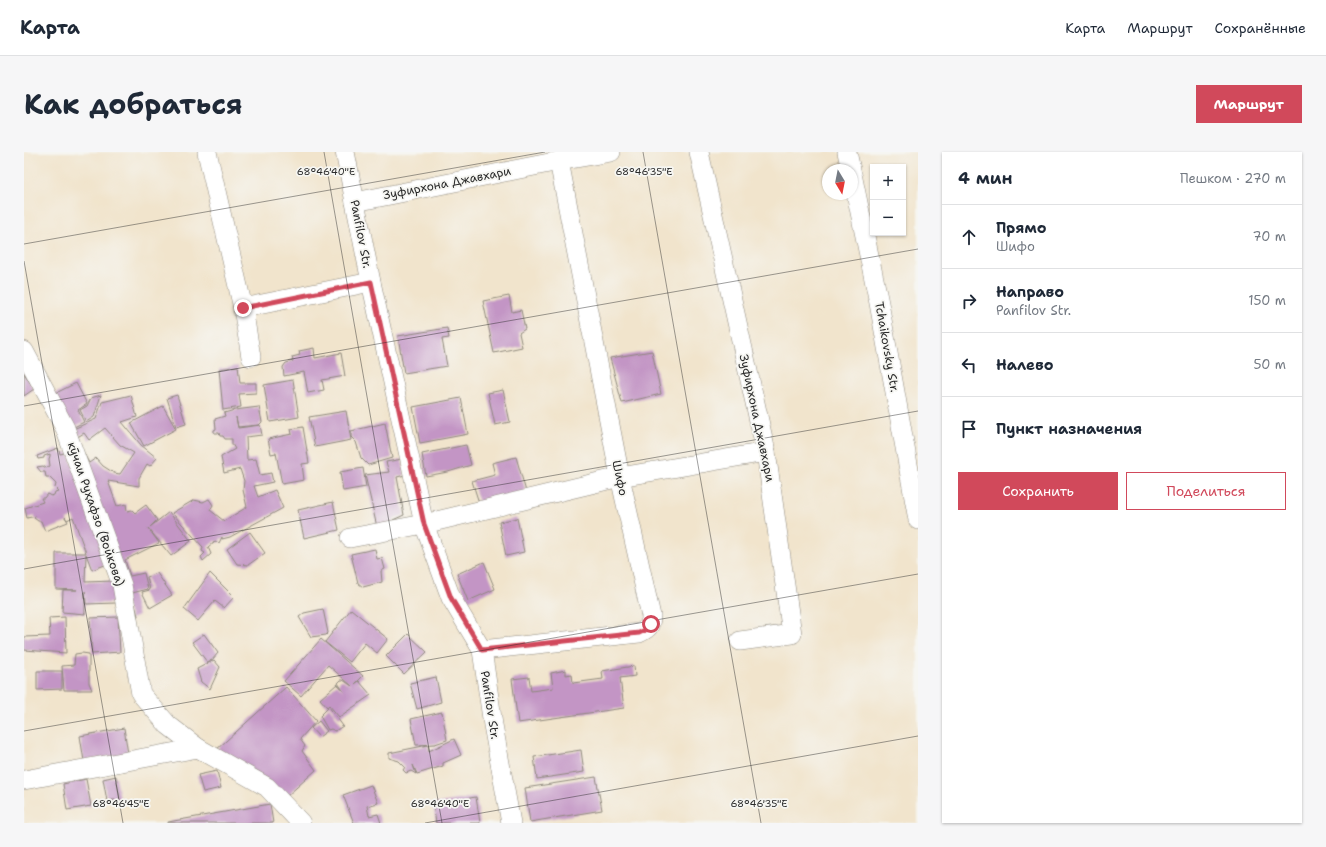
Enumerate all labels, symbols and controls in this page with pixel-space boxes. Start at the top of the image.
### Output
text: Карта [20,15,80,40]
text: Карта [1065,19,1105,37]
text: Маршрут [1127,19,1193,37]
text: Сохранённые [1215,19,1306,37]
text: Как добраться [24,85,243,123]
button: Маршрут [1196,85,1302,123]
street label: Зуфирхона Джавхари [382,163,512,203]
north arrow [822,164,858,200]
map controls [870,164,906,236]
button: + [870,164,906,200]
text: 68°46'40"E [297,165,355,178]
text: 68°46'35"E [615,165,673,178]
text: 4 мин [958,167,1013,189]
text: Пешком · 270 m [1180,170,1286,187]
street label: Panfilov Str. [347,198,375,270]
button: − [870,200,906,236]
text: Прямо [996,218,1046,238]
icon: ahead [958,226,980,248]
text: 70 m [1252,228,1286,245]
text: Шифо [996,238,1035,255]
text: Направо [996,282,1064,302]
icon: right [958,290,980,312]
text: 150 m [1248,292,1286,309]
route end [234,299,252,317]
street label: Tchaikovsky Str. [871,300,903,394]
text: Panfilov Str. [996,302,1071,319]
street label: Зуфирхона Джавхари [736,353,778,483]
icon: left [958,354,980,376]
text: Налево [996,355,1054,375]
text: 50 m [1253,356,1286,373]
icon: arrive [958,418,980,440]
text: Пункт назначения [996,419,1142,439]
street label: кӯчаи Руҳафзо (Войкова) [64,440,128,588]
street label: Шифо [608,459,632,497]
button: Сохранить [958,472,1118,510]
button: Поделиться [1126,472,1286,510]
route start [642,615,660,633]
street label: Panfilov Str. [477,670,503,740]
text: 68°46'45"E [92,797,150,810]
text: 68°46'40"E [411,797,469,810]
text: 68°46'35"E [730,797,788,810]

